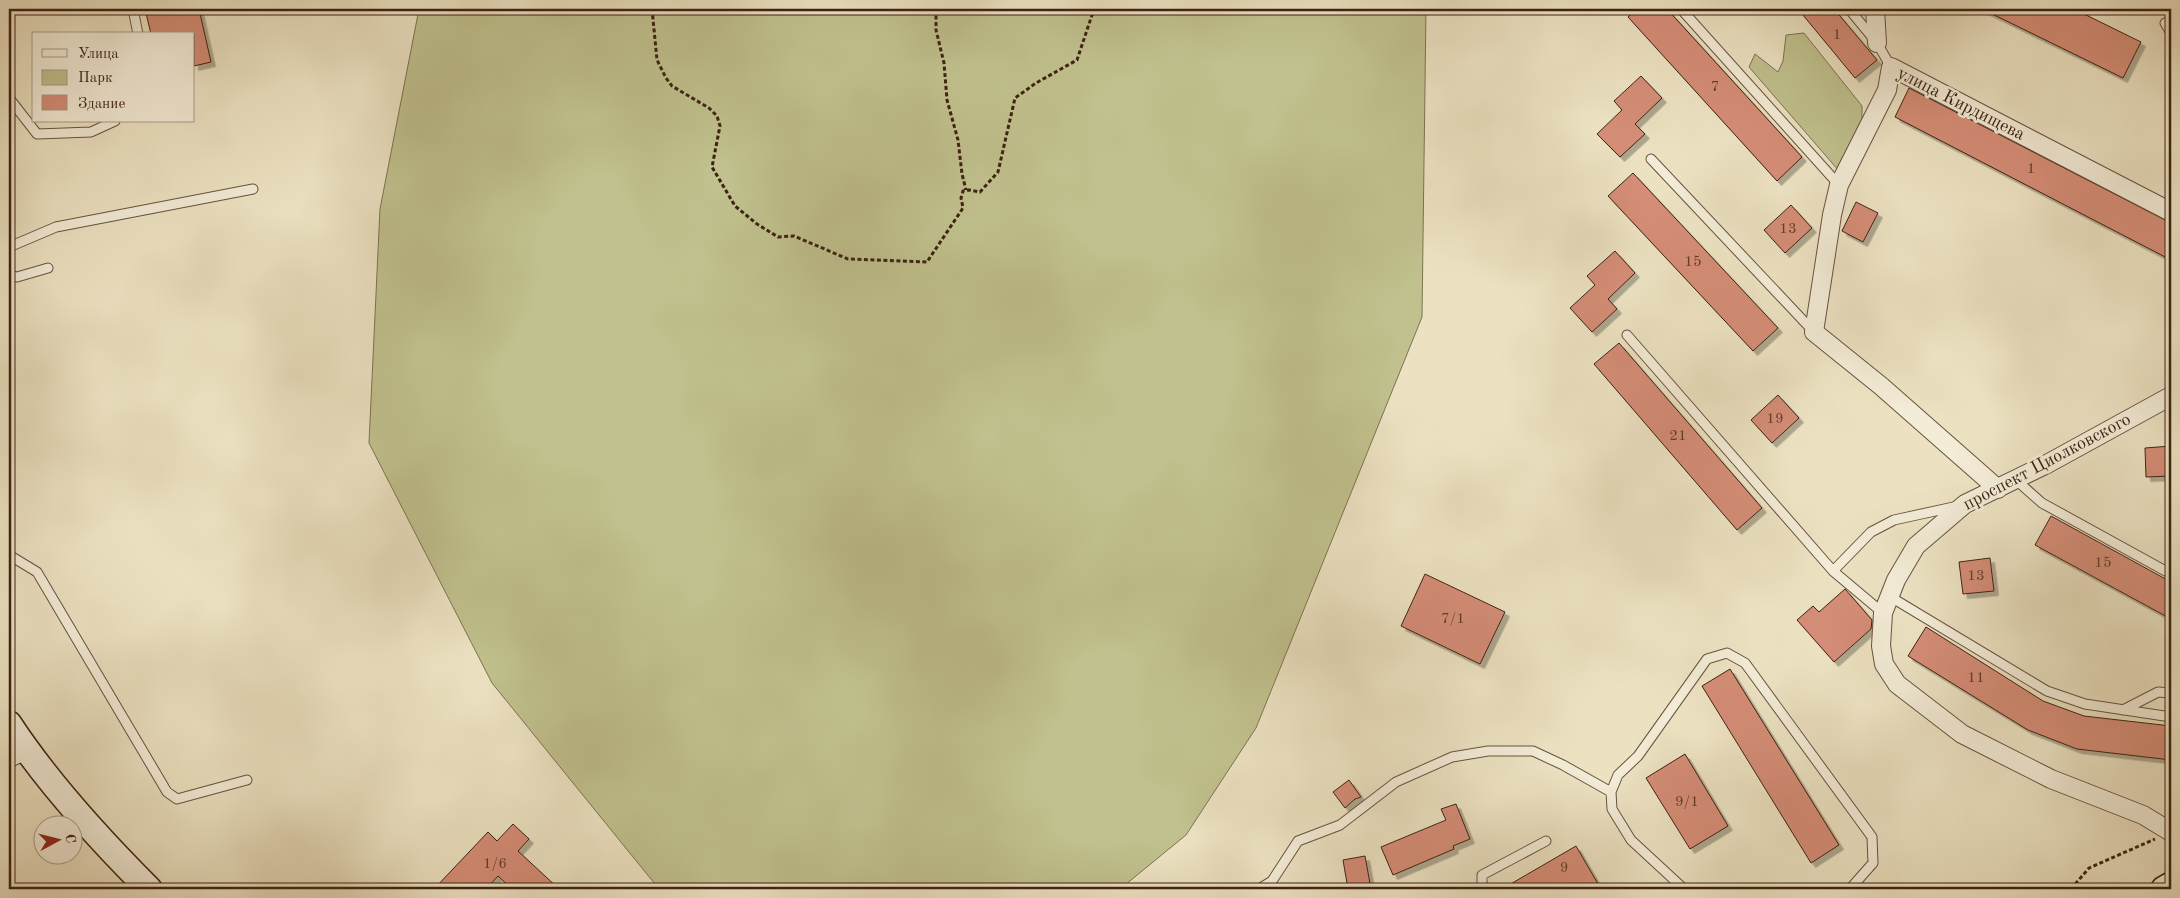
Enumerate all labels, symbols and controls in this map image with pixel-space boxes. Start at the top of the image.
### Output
house number: 1 [1833,28,1841,43]
legend [32,32,195,122]
text: Улица [78,47,119,62]
street label: улица Кирдищева [1894,64,2028,144]
text: Парк [78,71,113,86]
house number: 7 [1711,80,1719,95]
text: Здание [78,97,125,112]
house number: 1 [2027,162,2035,177]
house number: 13 [1779,222,1797,237]
house number: 15 [1684,255,1702,270]
street label: проспект Циолковского [1960,410,2134,514]
house number: 19 [1766,412,1784,427]
house number: 21 [1669,429,1687,444]
house number: 15 [2094,556,2112,571]
house number: 13 [1967,569,1985,584]
house number: 7/1 [1441,612,1465,627]
house number: 11 [1967,671,1985,686]
house number: 9/1 [1675,795,1699,810]
north arrow [32,816,82,866]
text: С [62,833,77,844]
house number: 1/6 [483,857,507,872]
house number: 9 [1560,861,1568,876]

